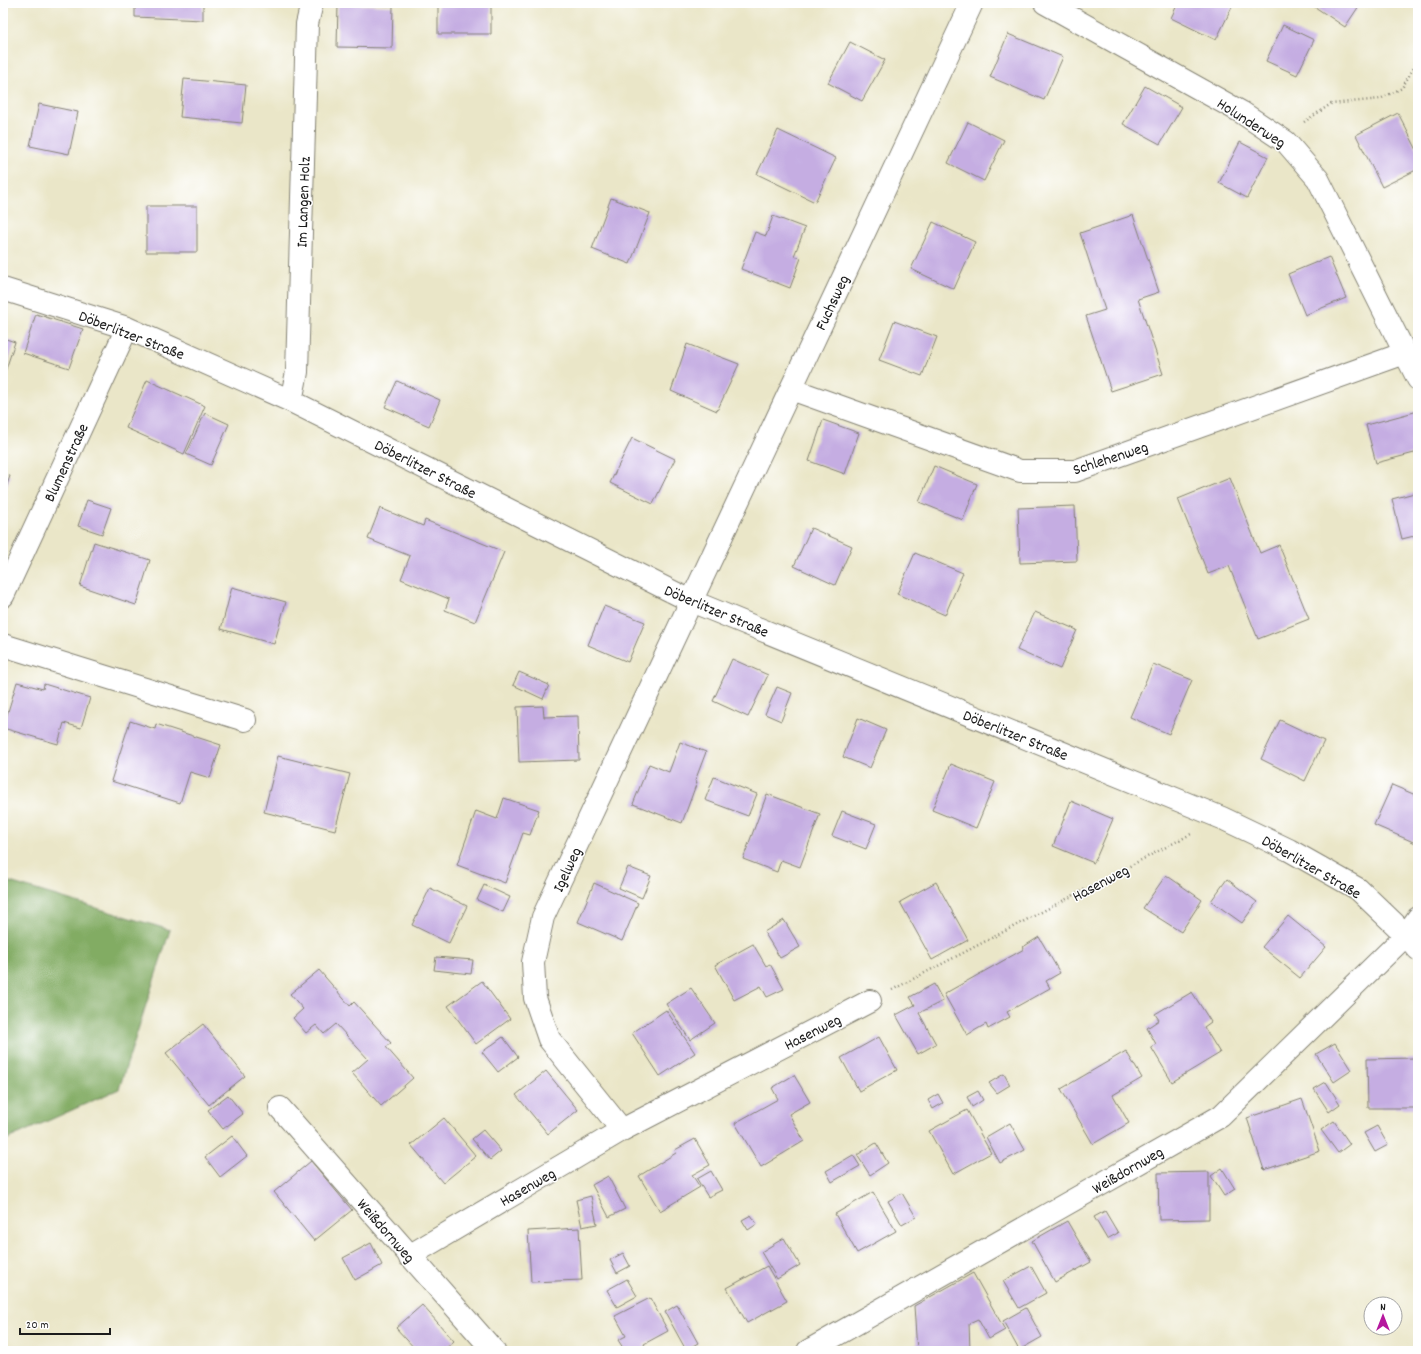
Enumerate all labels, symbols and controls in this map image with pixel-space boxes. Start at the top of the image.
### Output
street label: Holunderweg [1212,93,1290,155]
street label: Im Langen Holz [291,156,318,248]
street label: Fuchsweg [810,272,856,335]
street label: Döberlitzer Straße [75,306,187,367]
street label: Blumenstraße [39,420,96,506]
street label: Döberlitzer Straße [370,435,480,506]
street label: Schlehenweg [1070,436,1151,482]
street label: Döberlitzer Straße [660,580,772,645]
street label: Döberlitzer Straße [959,705,1071,768]
street label: Döberlitzer Straße [1257,830,1365,906]
street label: Igelweg [548,844,589,896]
street label: Hasenweg [1069,860,1134,909]
street label: Hasenweg [781,1009,846,1057]
street label: Weißdornweg [1088,1141,1168,1201]
street label: Hasenweg [496,1163,561,1213]
street label: Weißdornweg [350,1194,420,1269]
north arrow [1363,1296,1403,1336]
text: N [1380,1300,1386,1316]
scale bar [20,1310,110,1336]
text: 20 m [26,1317,49,1334]

